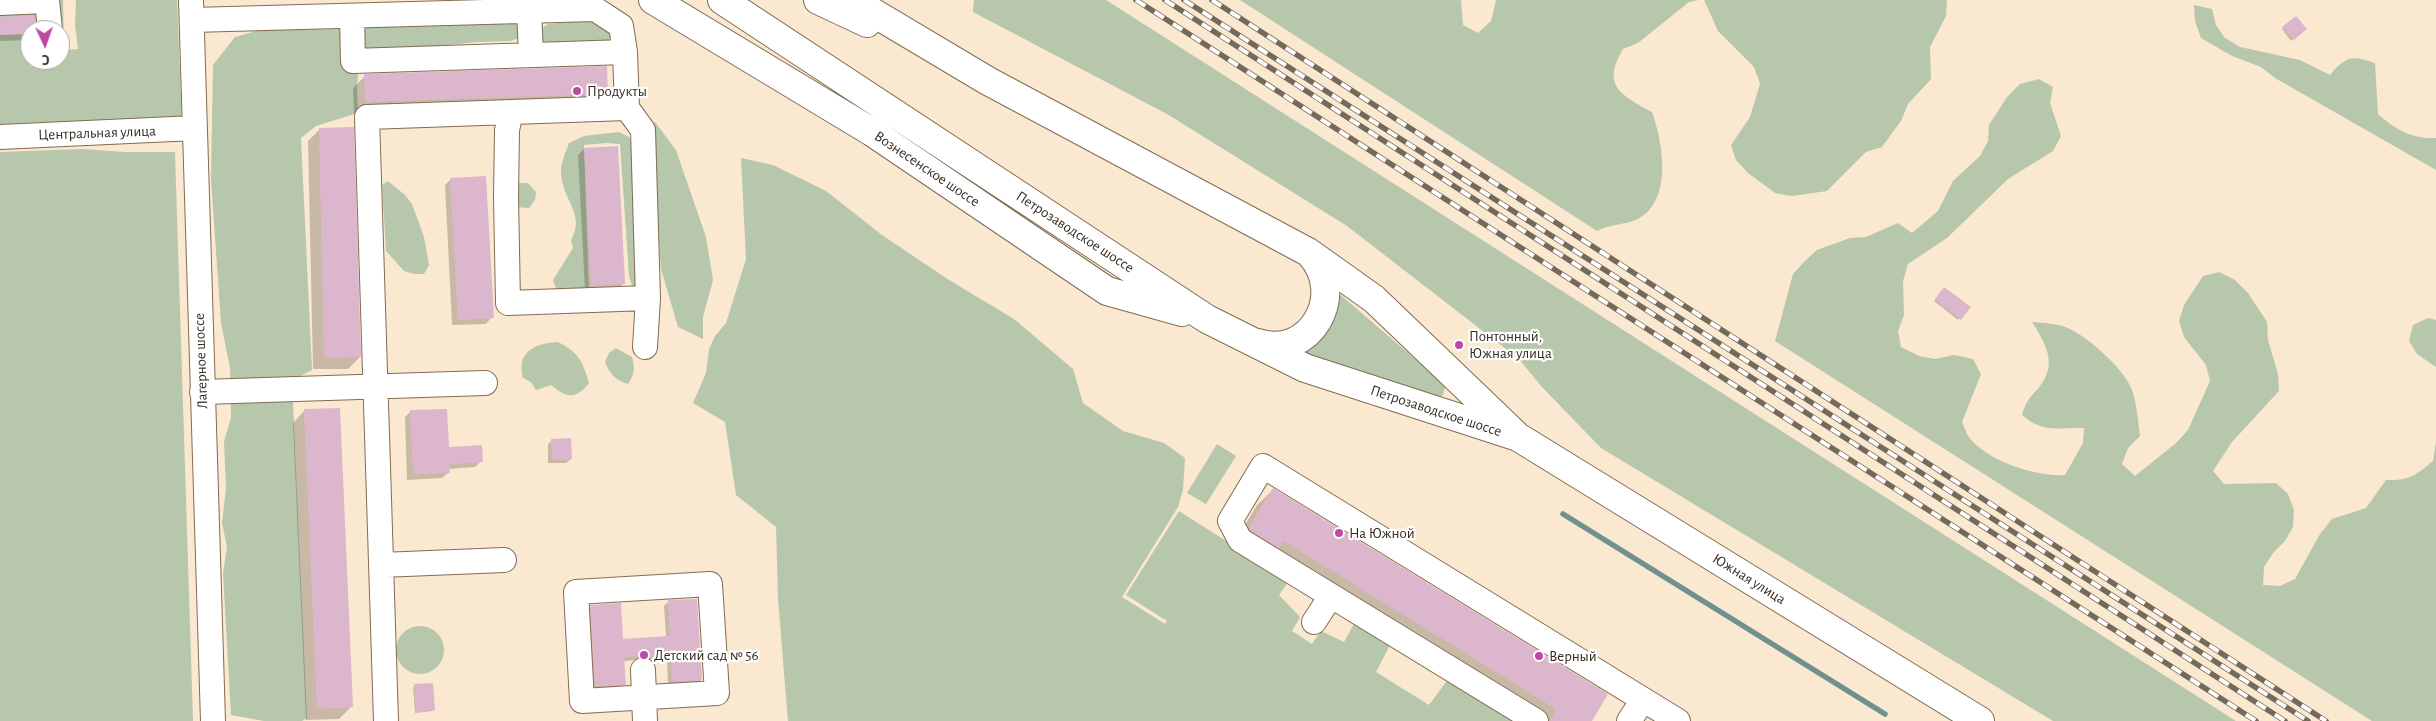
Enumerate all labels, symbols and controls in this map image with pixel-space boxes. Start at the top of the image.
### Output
north arrow [20,20,70,70]
text: С [41,52,50,66]
place label: Продукты [587,82,647,100]
marker: Продукты [571,85,583,97]
street label: Центральная улица [38,122,156,144]
street label: Вознесенское шоссе [871,127,983,211]
street label: Петрозаводское шоссе [1013,187,1137,277]
street label: Лагерное шоссе [190,313,212,409]
place label: Понтонный, Южная улица [1469,327,1552,362]
marker: Понтонный, Южная улица [1453,339,1465,351]
street label: Петрозаводское шоссе [1368,381,1504,441]
place label: На Южной [1349,524,1415,542]
marker: На Южной [1333,527,1345,539]
street label: Южная улица [1709,549,1789,609]
place label: Детский сад № 56 [654,646,759,664]
place label: Верный [1549,647,1597,665]
marker: Детский сад № 56 [638,649,650,661]
marker: Верный [1533,650,1545,662]

